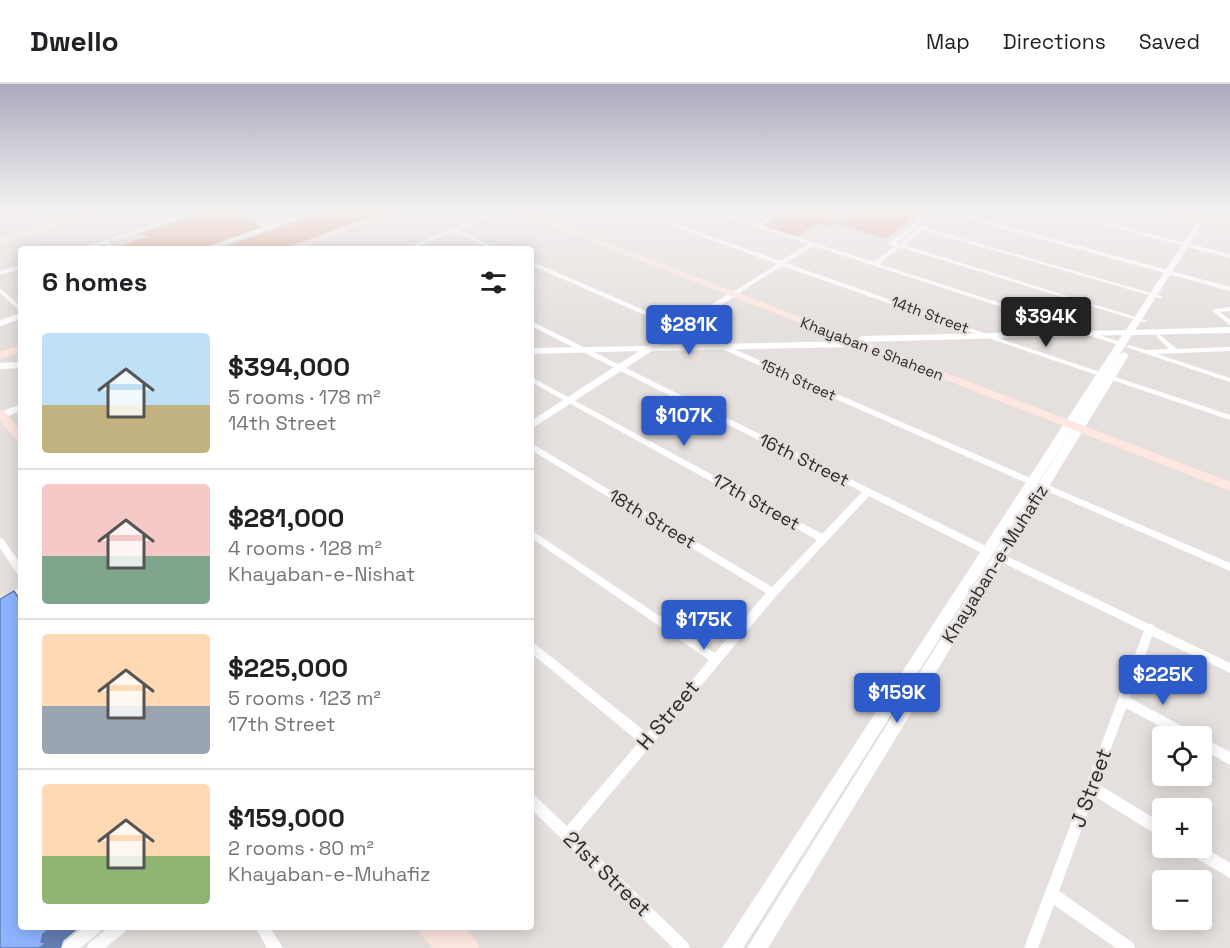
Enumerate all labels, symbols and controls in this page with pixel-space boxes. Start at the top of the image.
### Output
text: Dwello [30,23,119,59]
text: Map [926,28,970,55]
text: Directions [1003,28,1106,55]
text: Saved [1139,28,1200,55]
text: 6 homes [42,265,147,299]
icon: filters [477,266,510,299]
street label: 14th Street [889,292,972,337]
pin: $394K [1004,297,1088,348]
text: $394K [1015,303,1077,329]
pin: $281K [647,305,731,356]
text: $281K [660,311,718,337]
street label: Khayaban e Shaheen [798,312,946,385]
text: $394,000 [228,350,350,384]
street label: 15th Street [757,354,839,405]
icon: home [90,357,162,429]
text: 5 rooms · 178 m² [228,384,380,410]
pin: $107K [642,396,726,447]
text: $107K [655,402,713,428]
text: 14th Street [228,410,337,436]
street label: 16th Street [755,428,853,491]
street label: 17th Street [708,468,804,535]
street label: Khayaban-e-Muhafiz [937,480,1053,647]
street label: 18th Street [604,484,700,554]
text: $281,000 [228,501,344,535]
icon: home [90,508,162,580]
text: 4 rooms · 128 m² [228,535,382,561]
text: Khayaban-e-Nishat [228,561,415,587]
pin: $175K [662,600,746,651]
text: $175K [676,606,732,632]
text: $225,000 [228,651,348,685]
pin: $225K [1121,655,1205,706]
icon: home [90,658,162,730]
text: $225K [1133,661,1193,687]
pin: $159K [855,673,939,724]
street label: H Street [630,674,705,755]
text: $159K [868,679,926,705]
text: 5 rooms · 123 m² [228,685,381,711]
text: 17th Street [228,711,335,737]
map controls [1152,726,1212,930]
button: locate [1152,726,1212,786]
street label: J Street [1064,745,1117,831]
button: + [1152,798,1212,858]
text: $159,000 [228,801,345,835]
icon: home [90,808,162,880]
street label: 21st Street [558,825,657,922]
text: 2 rooms · 80 m² [228,835,374,861]
text: Khayaban-e-Muhafiz [228,861,430,887]
button: − [1152,870,1212,930]

